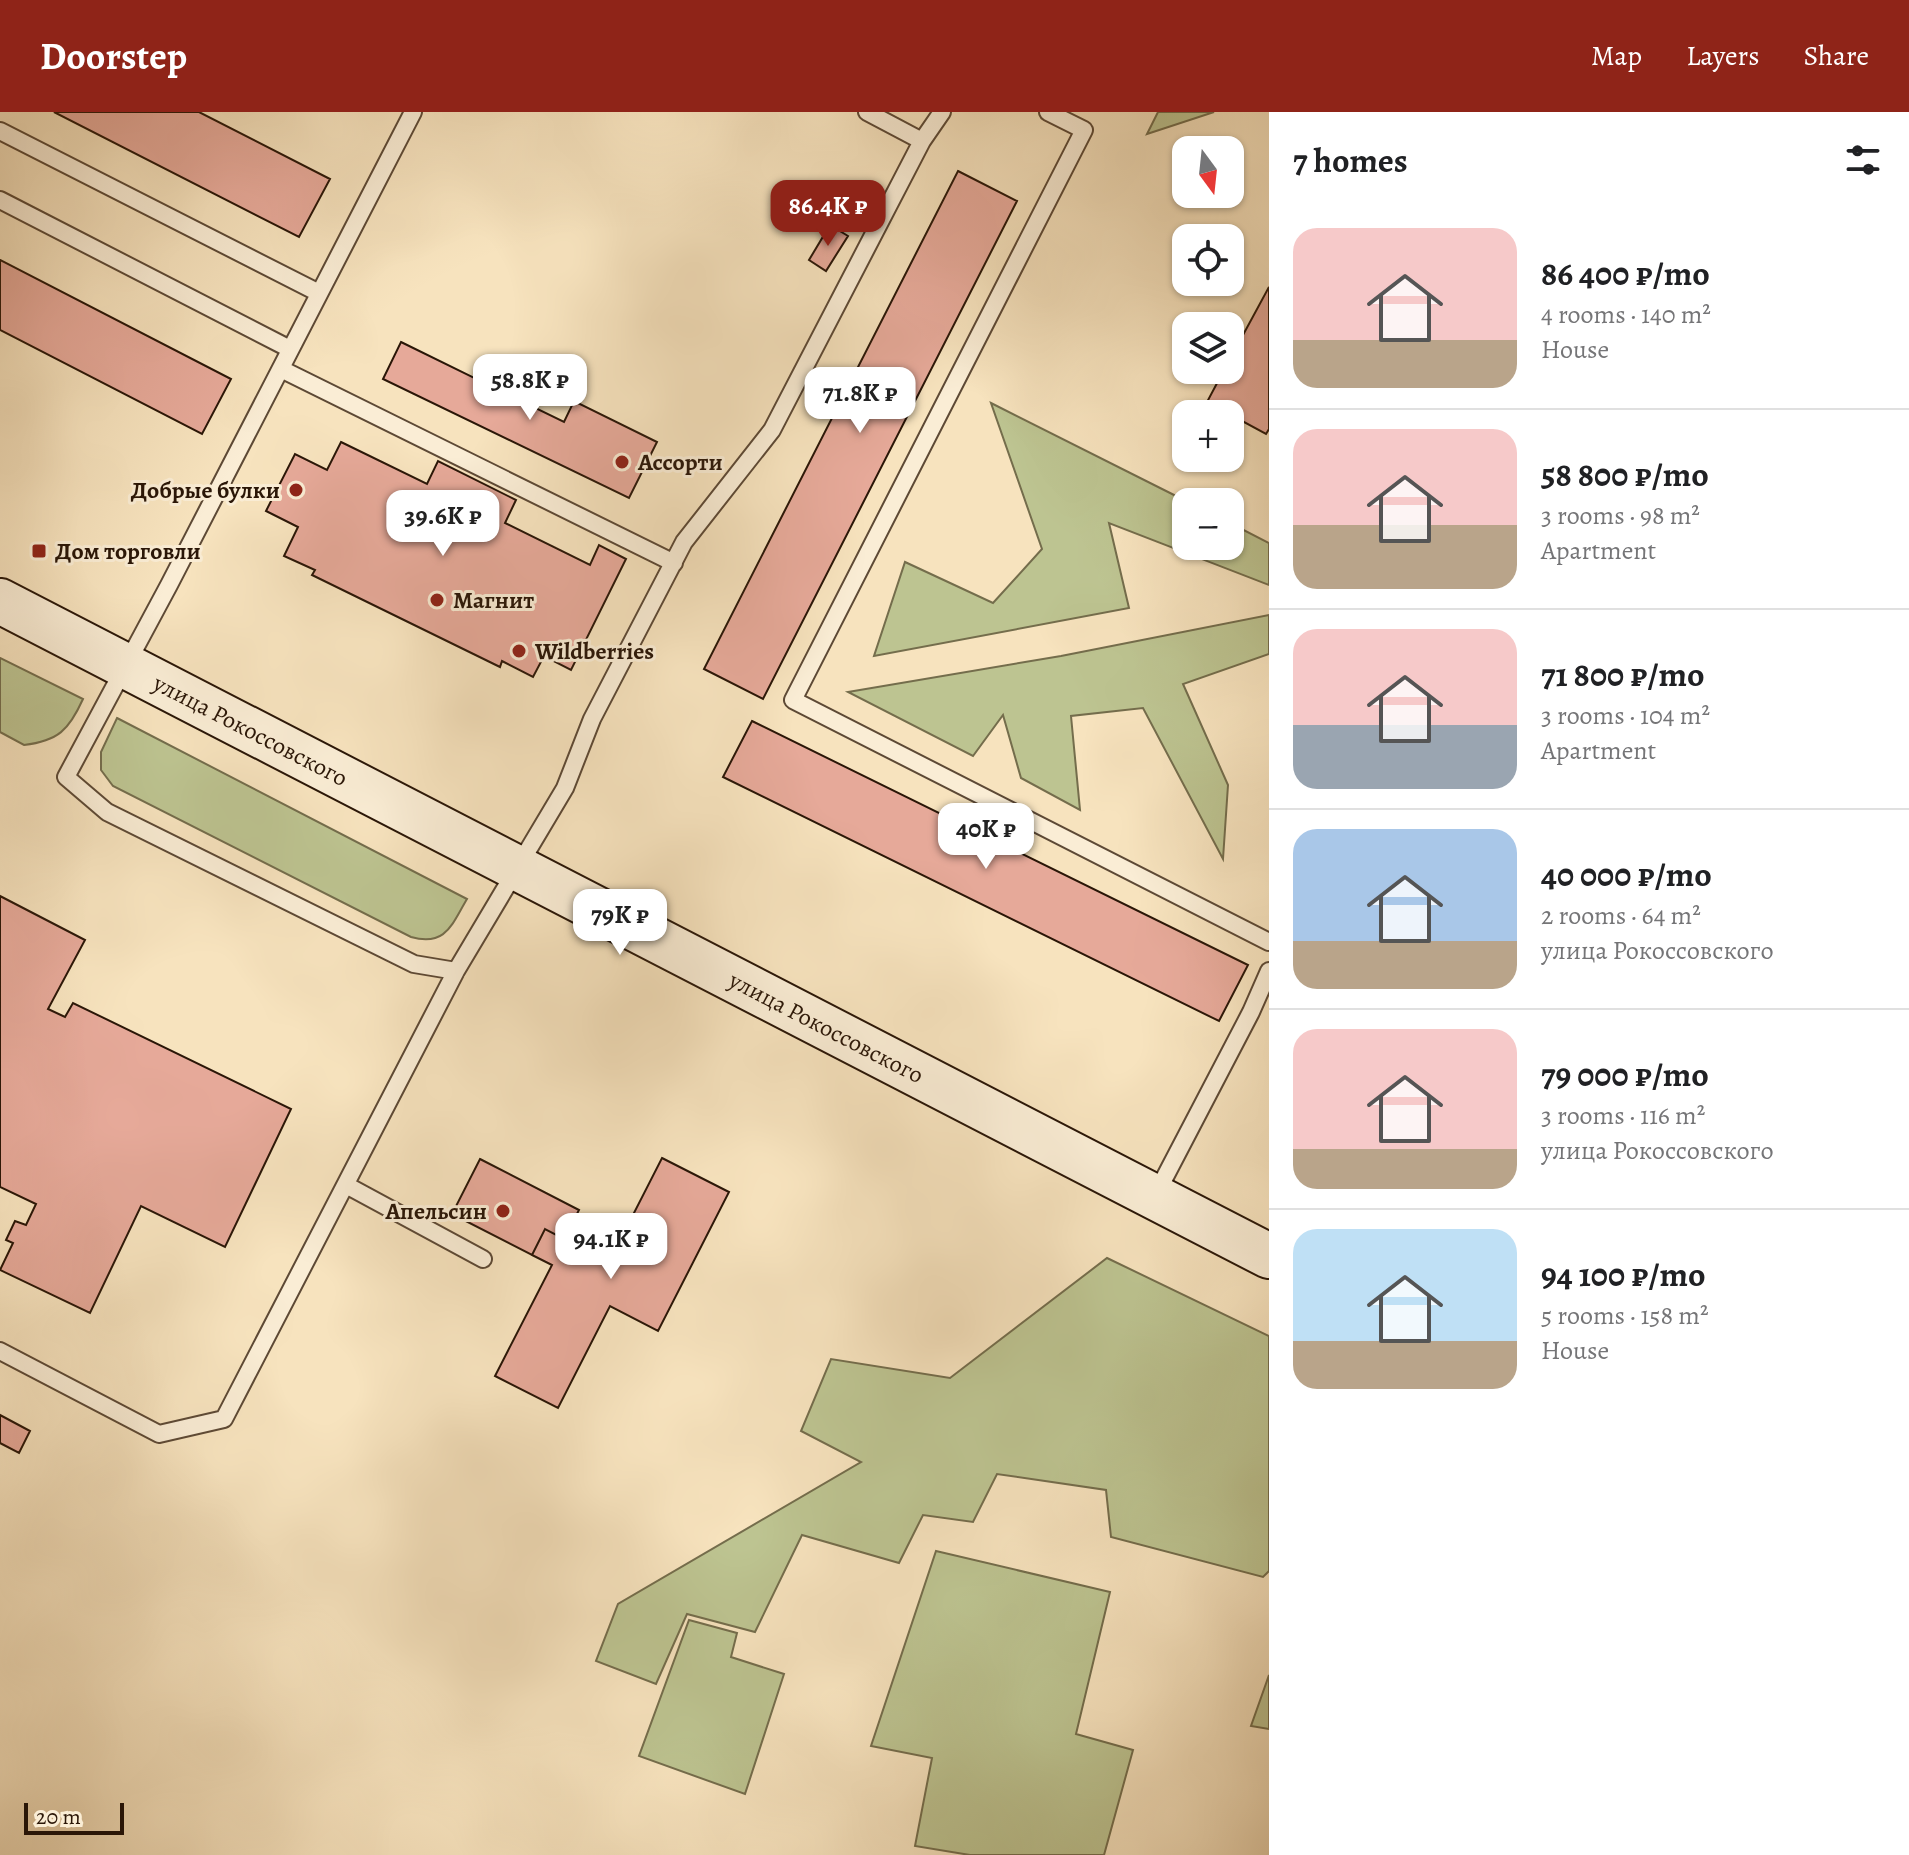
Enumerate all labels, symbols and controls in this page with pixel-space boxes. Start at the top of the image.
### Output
text: Doorstep [40,30,187,82]
text: Map [1591,37,1642,75]
text: Layers [1686,37,1759,75]
text: Share [1803,37,1869,75]
north arrow [1172,136,1244,208]
map controls [1172,136,1244,560]
text: 7 homes [1293,137,1408,184]
icon: filters [1841,138,1885,182]
pin: 86.4K ₽ [754,180,902,248]
text: 86.4K ₽ [789,188,867,223]
button: locate [1172,224,1244,296]
text: 86 400 ₽/mo [1541,250,1710,297]
icon: home [1357,260,1453,356]
text: 4 rooms · 140 m² [1541,297,1711,332]
button: layers [1172,312,1244,384]
text: House [1541,332,1609,367]
pin: 58.8K ₽ [456,354,604,422]
text: 58.8K ₽ [491,362,569,397]
pin: 71.8K ₽ [786,367,934,435]
text: 71.8K ₽ [823,375,897,410]
button: + [1172,400,1244,472]
place label: Ассорти [637,446,723,478]
text: 58 800 ₽/mo [1541,451,1709,498]
marker: Ассорти [613,453,631,471]
icon: home [1357,461,1453,557]
place label: Добрые булки [131,474,280,506]
marker: Добрые булки [287,481,305,499]
button: − [1172,488,1244,560]
pin: 39.6K ₽ [369,490,517,558]
text: 39.6K ₽ [404,498,482,533]
text: 3 rooms · 98 m² [1541,498,1700,533]
text: Apartment [1541,533,1656,568]
place label: Дом торговли [55,535,201,567]
marker: Дом торговли [30,542,48,560]
place label: Магнит [453,584,534,616]
marker: Магнит [428,591,446,609]
place label: Wildberries [534,635,654,667]
marker: Wildberries [510,642,528,660]
text: 71 800 ₽/mo [1541,651,1705,698]
icon: home [1357,661,1453,757]
street label: улица Рокоссовского [147,666,353,794]
text: 3 rooms · 104 m² [1541,698,1710,733]
text: Apartment [1541,733,1656,768]
pin: 40K ₽ [930,803,1042,871]
text: 40K ₽ [956,811,1016,846]
text: 40 000 ₽/mo [1541,851,1712,898]
icon: home [1357,861,1453,957]
pin: 79K ₽ [564,889,676,957]
text: 79K ₽ [591,897,649,932]
text: 2 rooms · 64 m² [1541,898,1701,933]
text: улица Рокоссовского [1541,933,1774,968]
street label: улица Рокоссовского [723,964,929,1091]
text: 79 000 ₽/mo [1541,1051,1709,1098]
icon: home [1357,1061,1453,1157]
text: 3 rooms · 116 m² [1541,1098,1705,1133]
text: улица Рокоссовского [1541,1133,1774,1168]
place label: Апельсин [385,1195,487,1227]
marker: Апельсин [494,1202,512,1220]
pin: 94.1K ₽ [537,1213,685,1281]
text: 94.1K ₽ [573,1221,649,1256]
text: 94 100 ₽/mo [1541,1251,1705,1298]
icon: home [1357,1261,1453,1357]
text: 5 rooms · 158 m² [1541,1298,1708,1333]
text: House [1541,1333,1609,1368]
scale bar [24,1799,124,1835]
text: 20 m [36,1802,81,1832]

